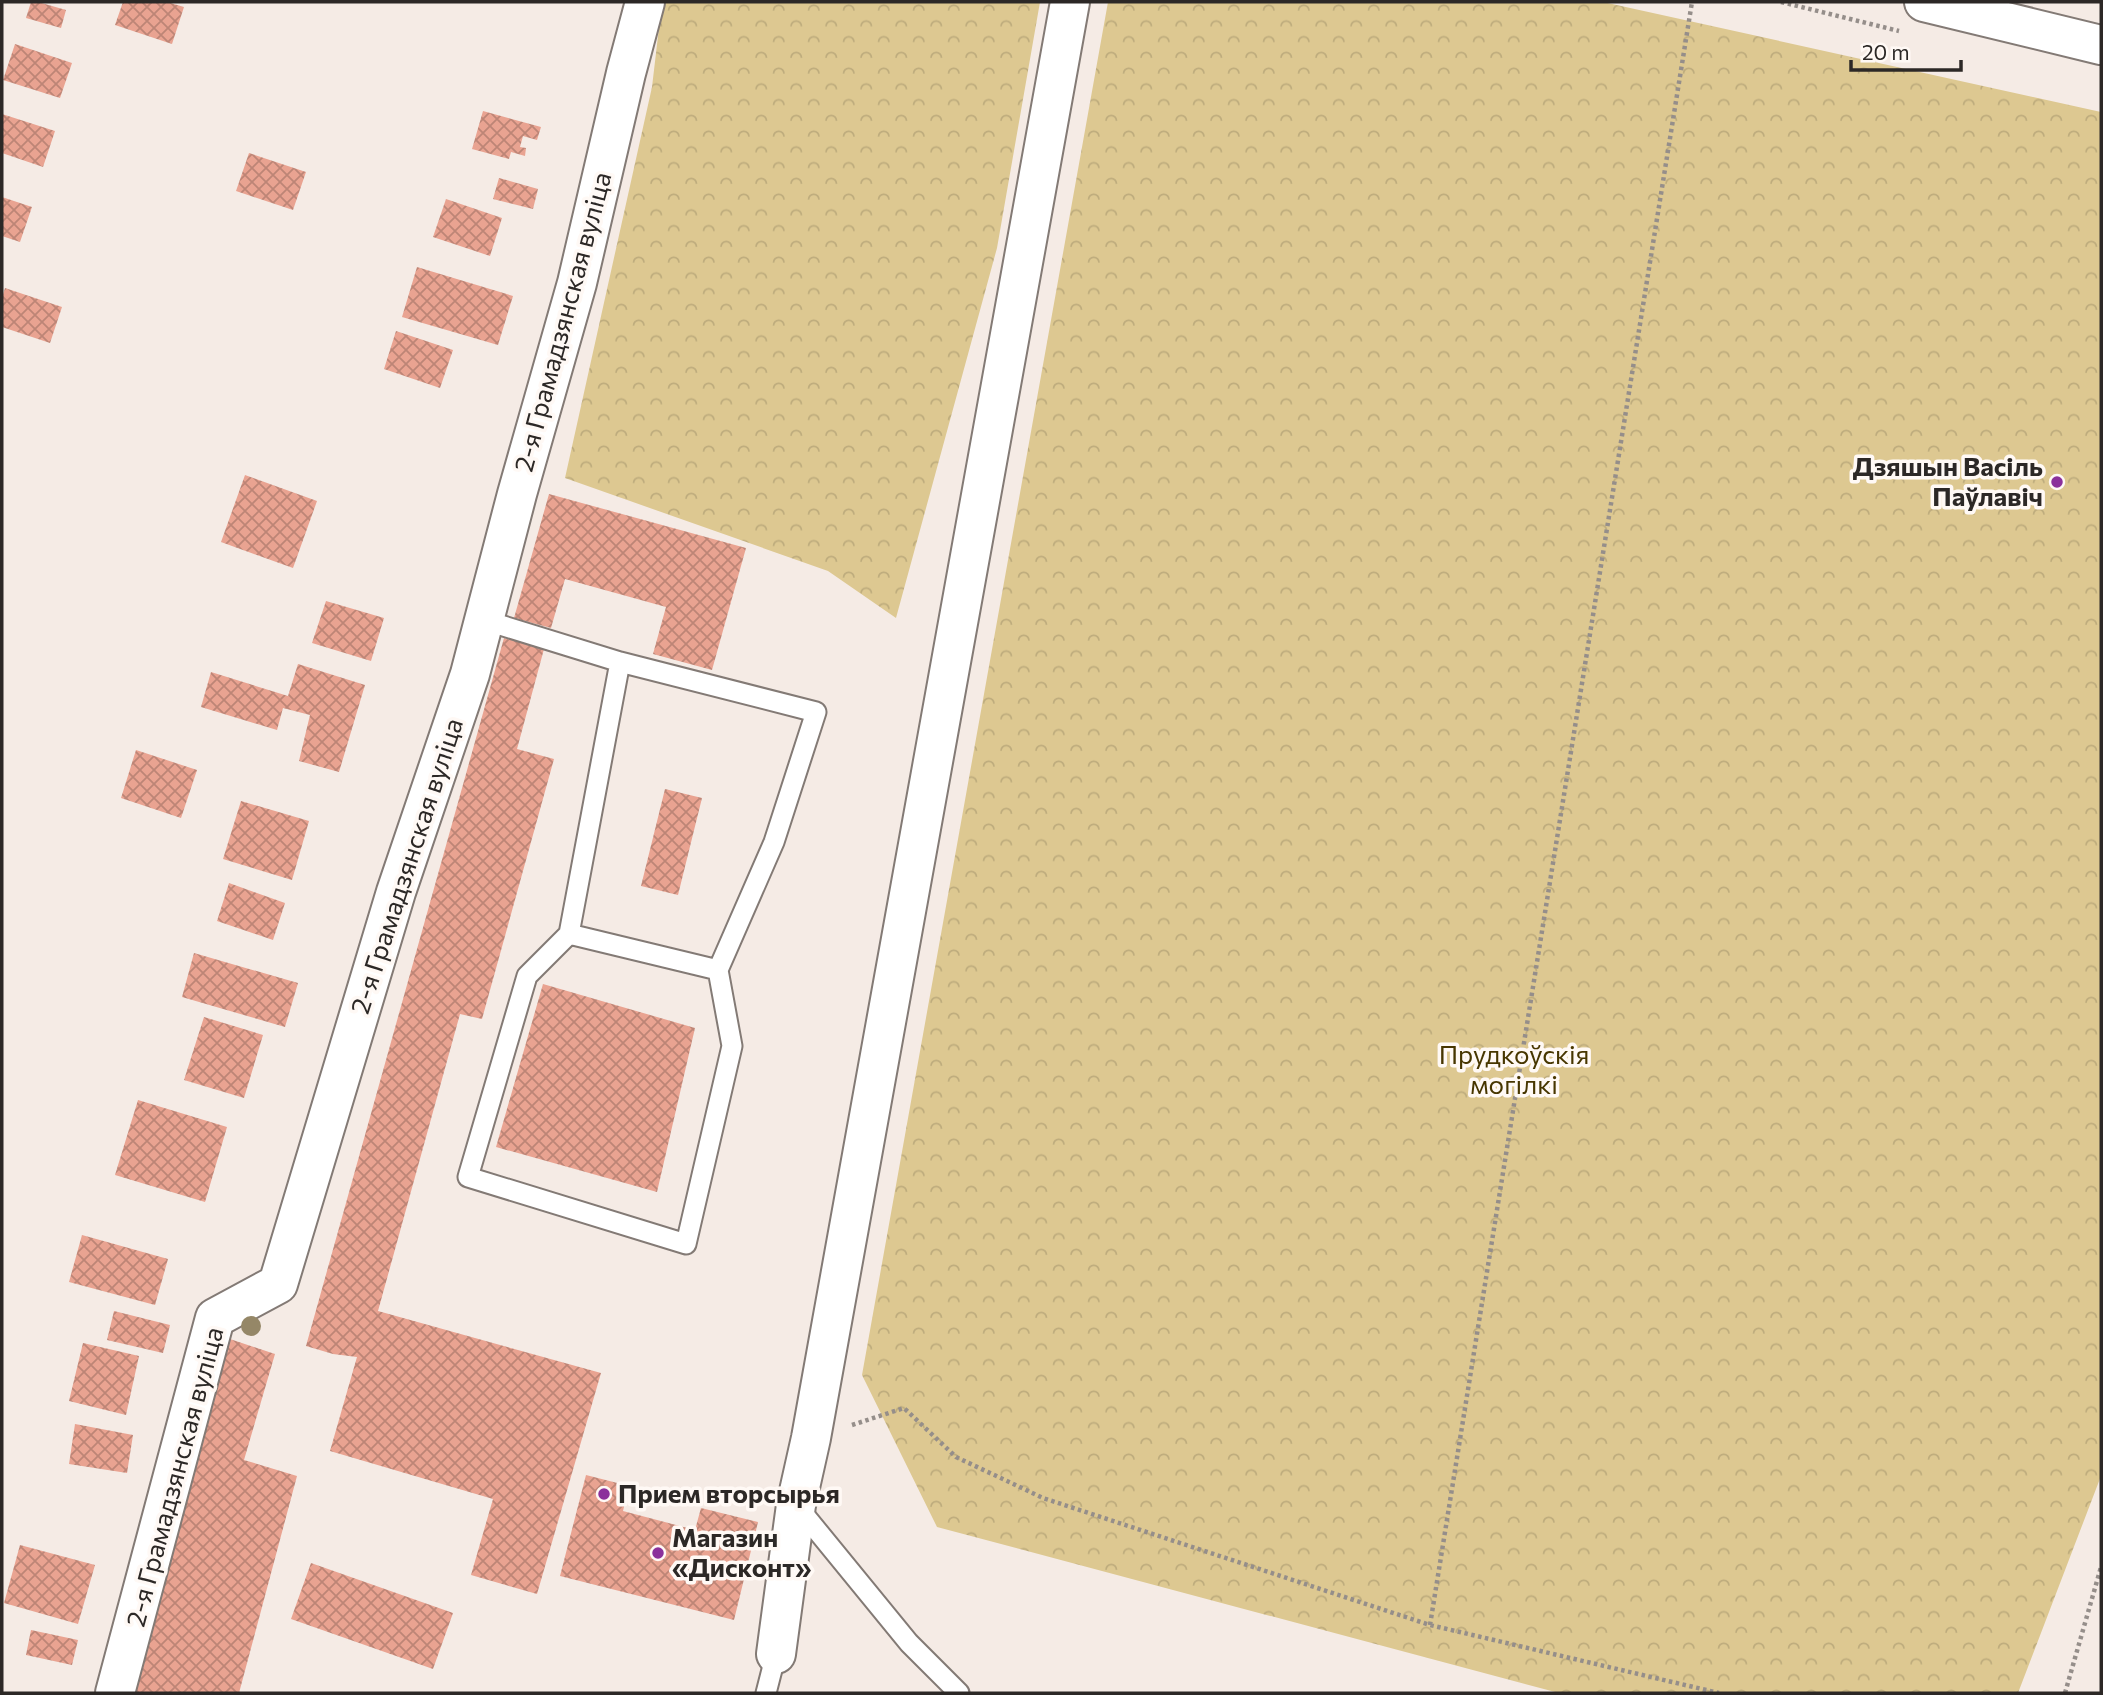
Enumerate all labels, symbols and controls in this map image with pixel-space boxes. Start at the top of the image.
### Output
scale bar [1851,28,1961,72]
text: 20 m [1862,39,1910,64]
street label: 2-я Грамадзянская вуліца [507,168,617,475]
place label: Дзяшын Васіль Паўлавіч [1853,450,2043,511]
marker: Дзяшын Васіль Паўлавіч [2049,474,2065,490]
street label: 2-я Грамадзянская вуліца [343,714,468,1017]
park label: Прудкоўскія могілкі [1439,1038,1589,1099]
street label: 2-я Грамадзянская вуліца [119,1323,229,1630]
place label: Прием вторсырья [618,1477,840,1508]
marker: Прием вторсырья [596,1486,612,1502]
place label: Магазин «Дисконт» [672,1521,812,1582]
marker: Магазин «Дисконт» [650,1545,666,1561]

